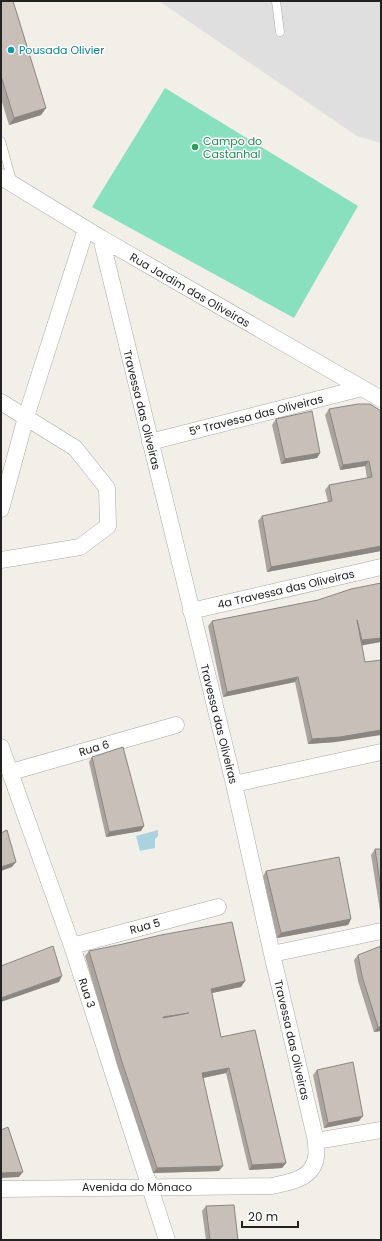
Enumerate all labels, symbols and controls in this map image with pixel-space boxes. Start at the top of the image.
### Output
place label: Pousada Olivier [19,42,104,58]
marker: Pousada Olivier [6,45,16,55]
place label: Campo do Castanhal [203,133,262,162]
marker: Campo do Castanhal [190,142,200,152]
street label: Rua Jardim das Oliveiras [127,249,253,331]
street label: Travessa das Oliveiras [119,348,165,472]
street label: 5ª Travessa das Oliveiras [187,391,325,439]
street label: 4a Travessa das Oliveiras [216,565,356,613]
street label: Travessa das Oliveiras [196,662,242,786]
street label: Rua 6 [77,736,111,760]
street label: Rua 5 [128,914,162,938]
street label: Rua 3 [75,976,99,1010]
street label: Travessa das Oliveiras [270,978,314,1102]
street label: Avenida do Mônaco [82,1179,192,1195]
scale bar [242,1203,298,1229]
text: 20 m [248,1208,278,1225]

